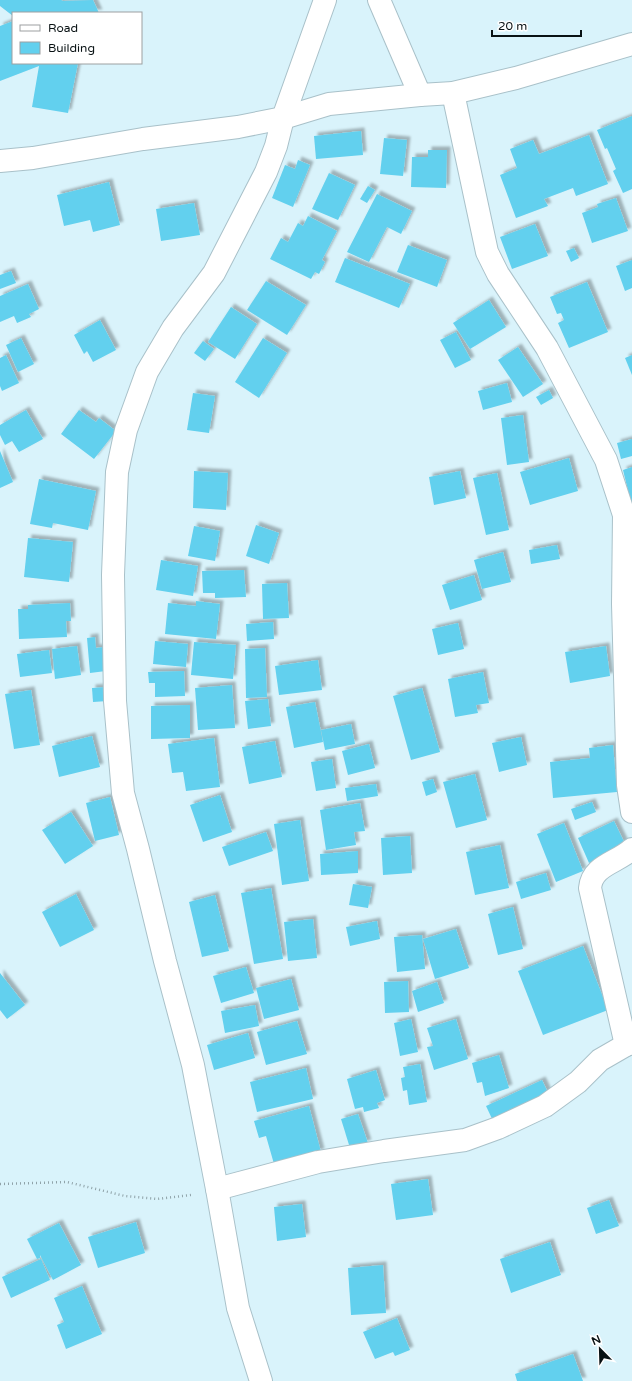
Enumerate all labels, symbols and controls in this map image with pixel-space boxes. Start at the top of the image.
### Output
legend [12,12,142,64]
scale bar [492,12,581,38]
text: 20 m [498,19,527,33]
text: Road [48,21,78,35]
text: Building [48,41,95,55]
north arrow [580,1329,620,1369]
text: N [590,1333,603,1348]

